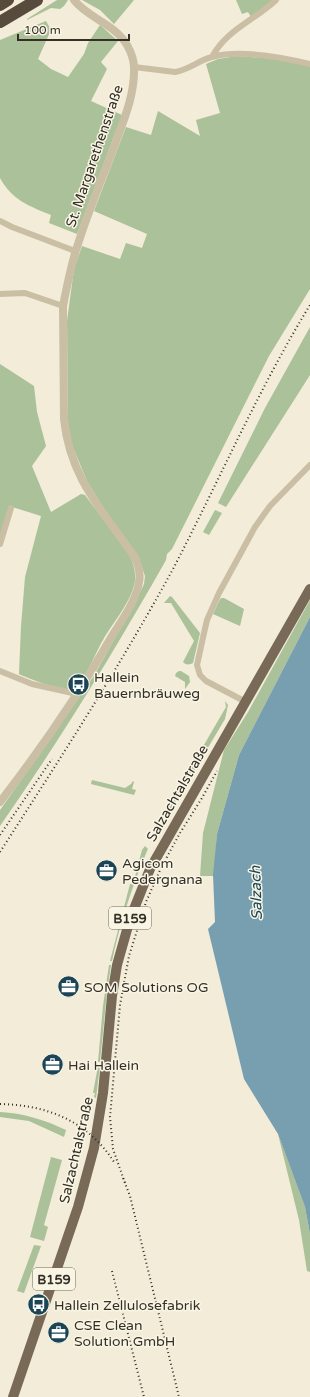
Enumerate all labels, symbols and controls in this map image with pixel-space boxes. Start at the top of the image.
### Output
scale bar [18,16,129,42]
text: 100 m [24,23,61,37]
street label: St. Margarethenstraße [62,83,127,230]
place label: Hallein Bauernbräuweg [94,669,200,702]
bus stop icon: Hallein Bauernbräuweg [66,672,92,698]
street label: Salzachtalstraße [143,742,212,845]
place label: Agicom Pedergnana [122,855,203,888]
office icon: Agicom Pedergnana [93,858,119,884]
water label: Salzach [246,865,266,921]
road number: B159 [109,907,151,929]
office icon: SOM Solutions OG [56,974,82,1000]
place label: SOM Solutions OG [84,979,209,996]
office icon: Hai Hallein [40,1052,66,1078]
place label: Hai Hallein [68,1057,139,1074]
street label: Salzachtalstraße [56,1095,97,1205]
road number: B159 [33,1268,75,1290]
bus stop icon: Hallein Zellulosefabrik [26,1292,52,1318]
place label: Hallein Zellulosefabrik [54,1297,201,1314]
place label: CSE Clean Solution GmbH [74,1317,175,1350]
office icon: CSE Clean Solution GmbH [45,1320,71,1346]

